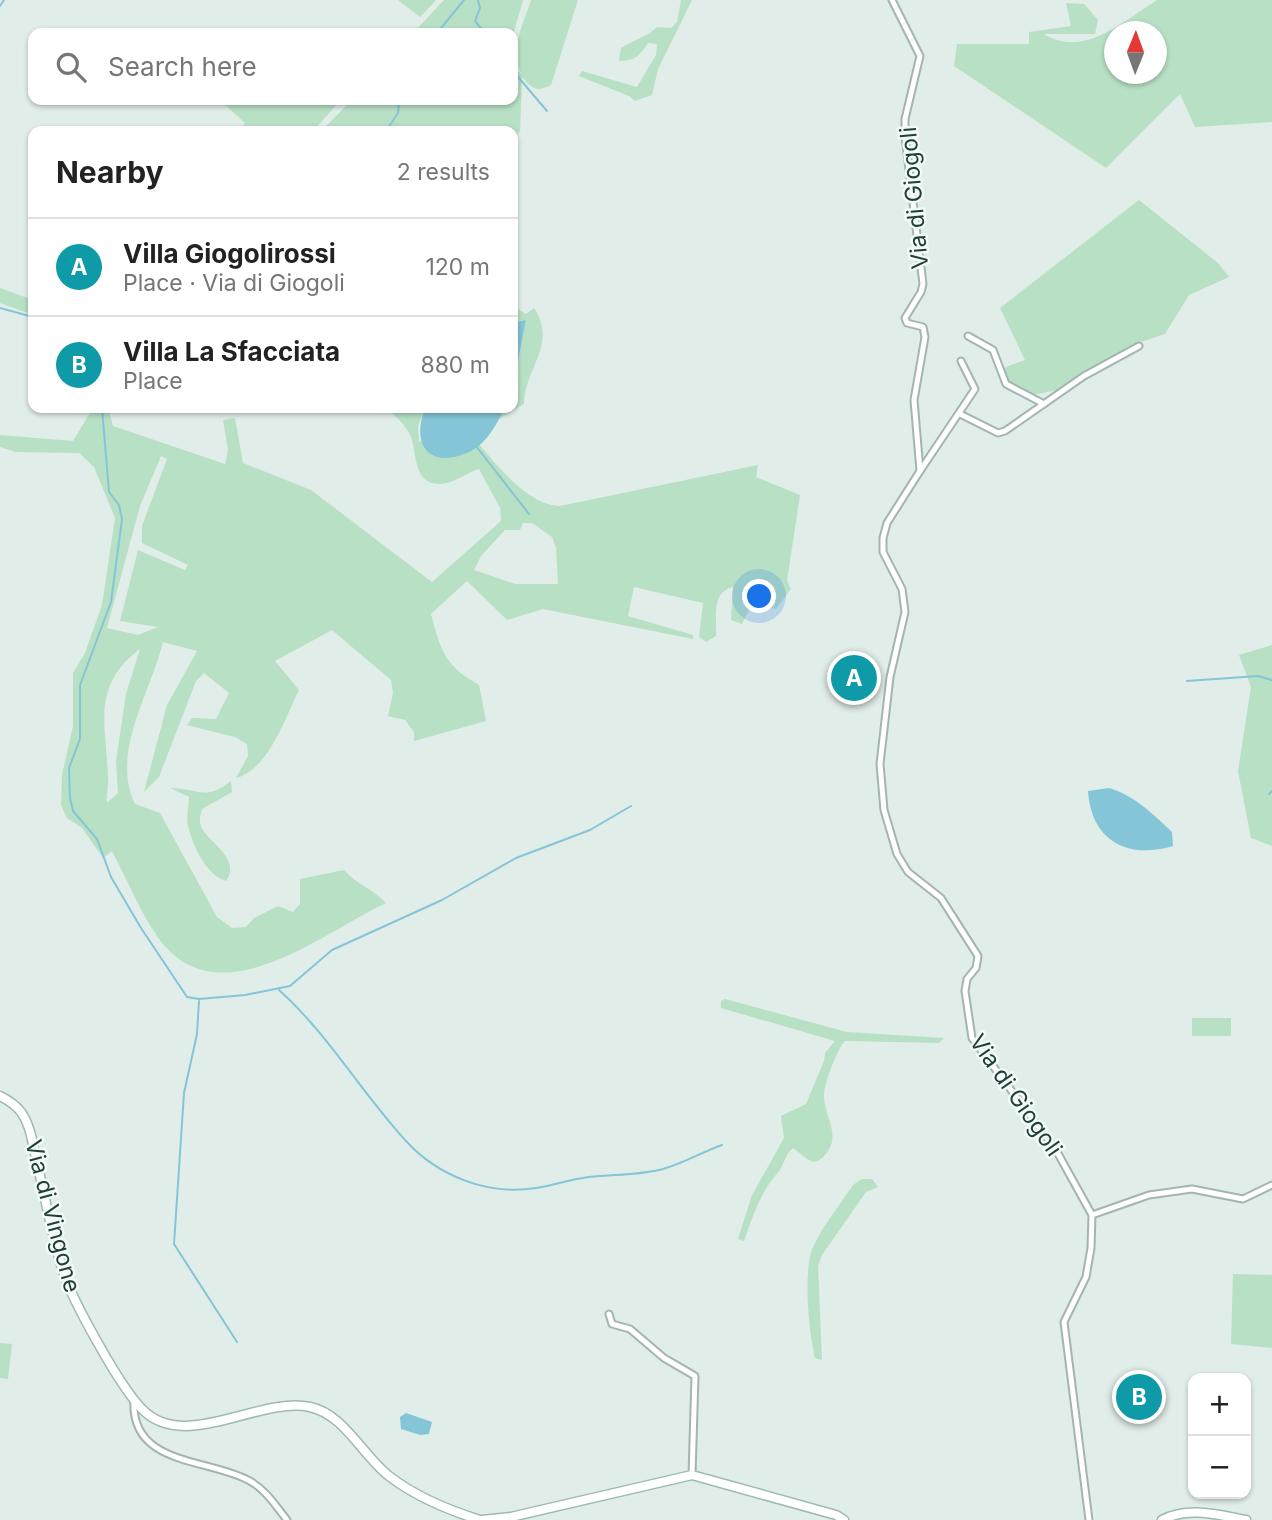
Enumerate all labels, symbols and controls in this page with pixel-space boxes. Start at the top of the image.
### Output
north arrow [1104,21,1167,84]
search box [28,28,518,105]
icon: search [52,48,90,86]
text: Search here [108,51,257,82]
street label: Via di Giogoli [894,126,934,270]
text: Nearby [56,154,164,190]
text: 2 results [397,158,490,186]
text: Villa Giogolirossi [123,238,336,269]
text: A [70,253,88,281]
text: 120 m [425,253,490,281]
text: Place · Via di Giogoli [123,269,345,297]
text: Villa La Sfacciata [123,336,340,367]
text: B [71,351,87,379]
text: 880 m [420,351,490,379]
text: Place [123,367,183,395]
your location [742,579,776,613]
pin: A [831,652,877,704]
street label: Via di Giogoli [964,1029,1068,1161]
street label: Via di Vingone [19,1137,87,1295]
pin: B [1116,1371,1162,1423]
map controls [1188,1373,1251,1499]
button: + [1188,1373,1251,1436]
button: − [1188,1436,1251,1499]

